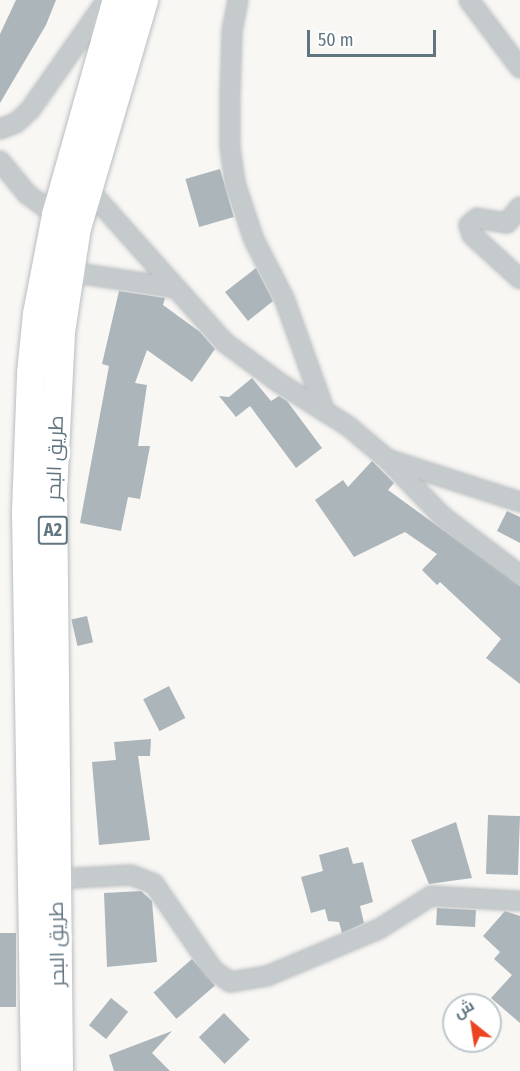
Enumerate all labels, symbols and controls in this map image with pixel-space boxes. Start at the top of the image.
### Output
scale bar [310,18,439,56]
text: 50 m [318,29,354,51]
street label: طريق البحر [42,415,68,501]
road number: A2 [36,515,70,545]
street label: طريق البحر [44,901,70,987]
north arrow [442,993,502,1053]
text: ش [450,995,477,1022]

